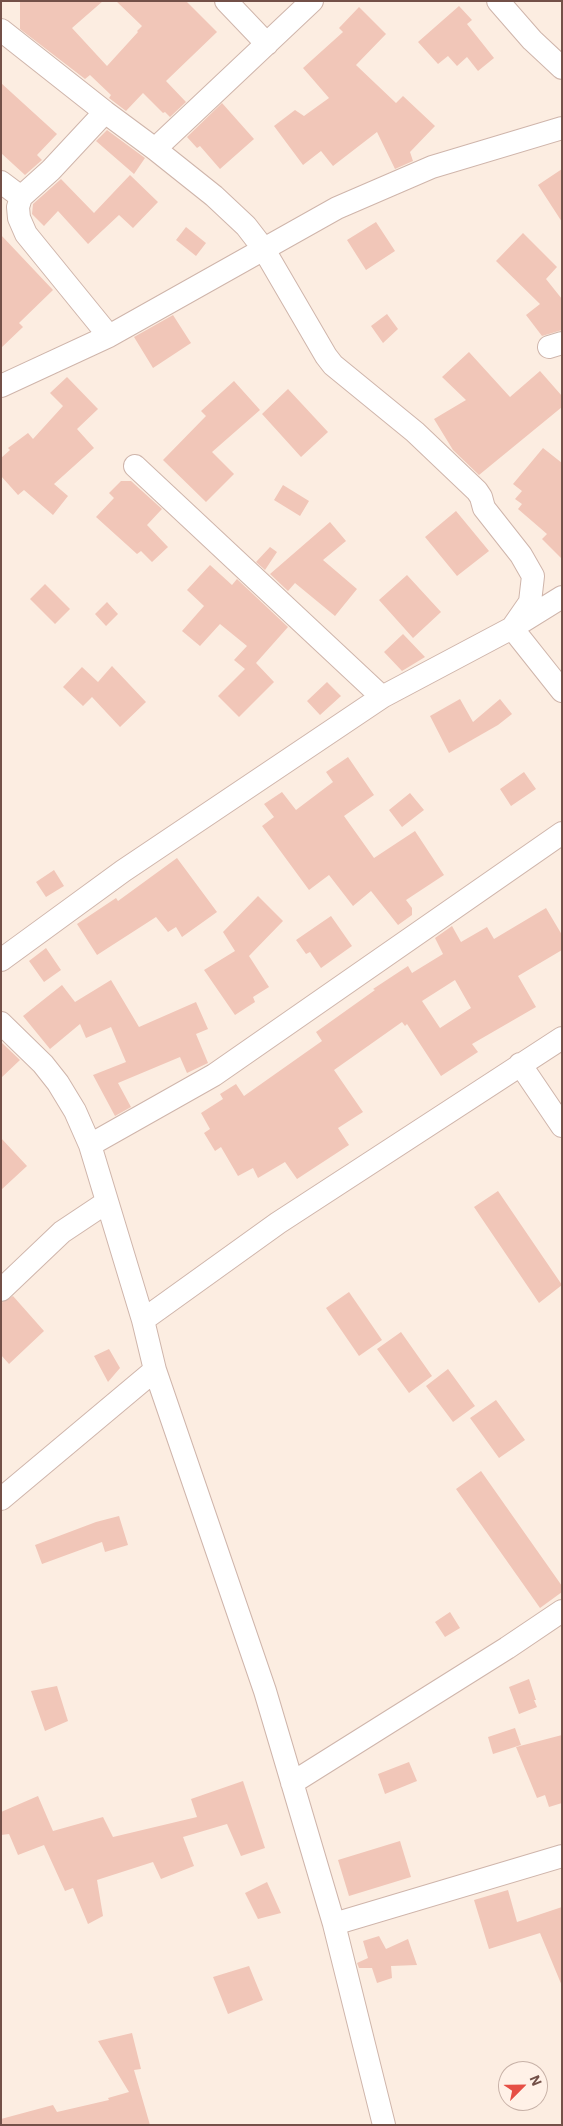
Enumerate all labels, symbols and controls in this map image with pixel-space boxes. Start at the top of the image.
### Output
north arrow [498,2061,548,2111]
text: N [526,2072,546,2089]

